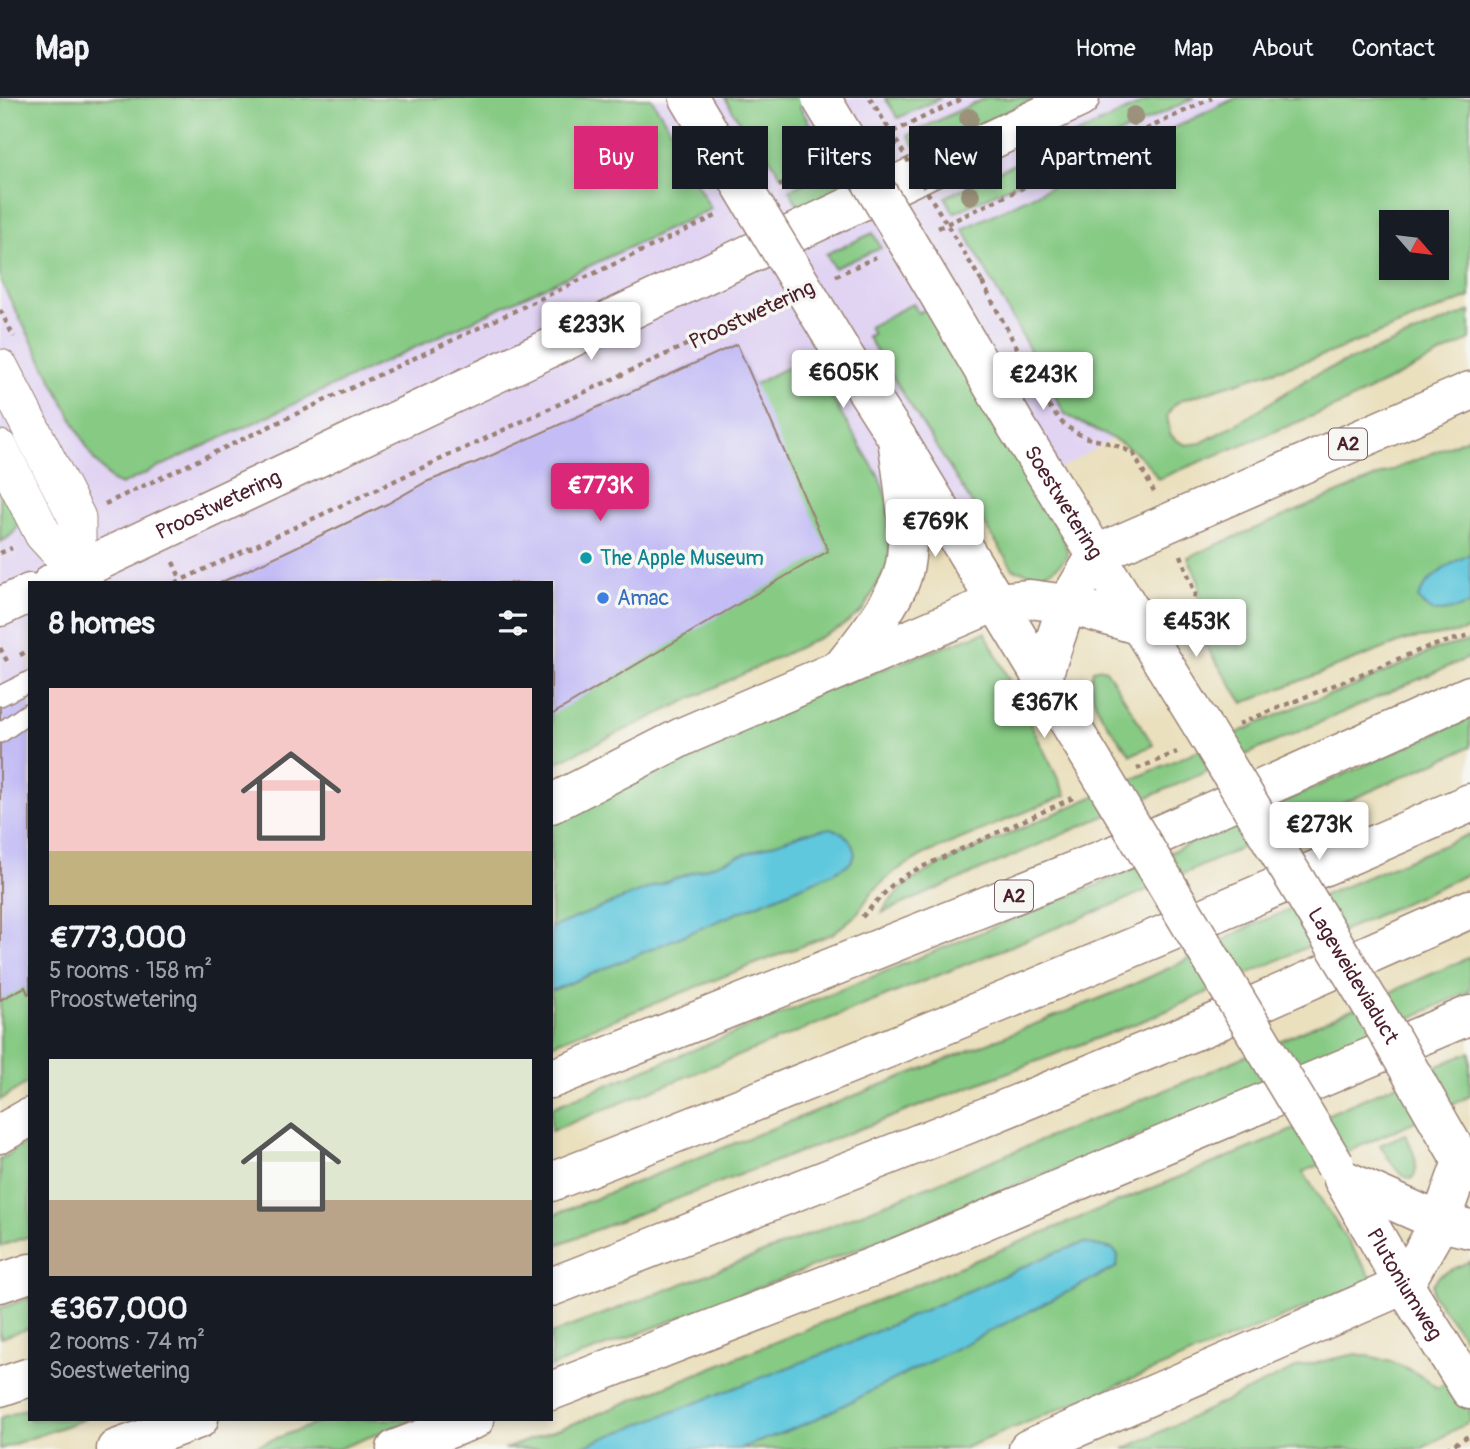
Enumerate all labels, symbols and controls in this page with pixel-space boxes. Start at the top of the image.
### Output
text: Map [35,28,90,69]
text: Home [1075,34,1136,63]
text: Map [1174,34,1214,63]
text: About [1252,34,1314,63]
text: Contact [1352,34,1435,63]
chip: Buy [574,126,658,189]
chip: Rent [672,126,768,189]
chip: Filters [782,126,895,189]
chip: New [909,126,1002,189]
chip: Apartment [1016,126,1176,189]
north arrow [1379,210,1449,280]
map controls [1379,210,1449,280]
street label: Proostwetering [685,274,819,356]
pin: €233K [542,302,640,362]
text: €233K [558,310,624,339]
pin: €605K [794,350,892,410]
pin: €243K [994,352,1092,412]
text: €605K [808,358,878,387]
text: €243K [1009,360,1077,389]
road number: A2 [1329,428,1367,460]
street label: Soestwetering [1018,441,1109,564]
street label: Proostwetering [151,463,285,546]
pin: €773K [551,464,649,523]
text: €773K [567,471,633,500]
pin: €769K [886,500,984,559]
text: €769K [902,507,968,536]
place label: The Apple Museum [600,545,764,572]
marker: The Apple Museum [578,550,594,566]
place label: Amac [617,585,669,612]
marker: Amac [595,590,611,606]
pin: €453K [1147,600,1245,659]
icon: filters [494,604,532,642]
text: 8 homes [49,605,155,642]
text: €453K [1162,607,1230,636]
pin: €367K [995,680,1093,740]
text: €367K [1010,688,1078,717]
icon: home [228,733,354,859]
pin: €273K [1270,802,1368,862]
text: €273K [1286,810,1352,839]
road number: A2 [995,880,1033,912]
street label: Lageweideviaduct [1302,902,1405,1049]
text: €773,000 [49,919,186,956]
text: 5 rooms · 158 m² [49,956,212,985]
text: Proostwetering [49,985,197,1014]
icon: home [228,1104,354,1230]
street label: Plutoniumweg [1361,1223,1449,1345]
text: €367,000 [49,1290,188,1327]
text: 2 rooms · 74 m² [49,1327,205,1356]
text: Soestwetering [49,1356,190,1385]

